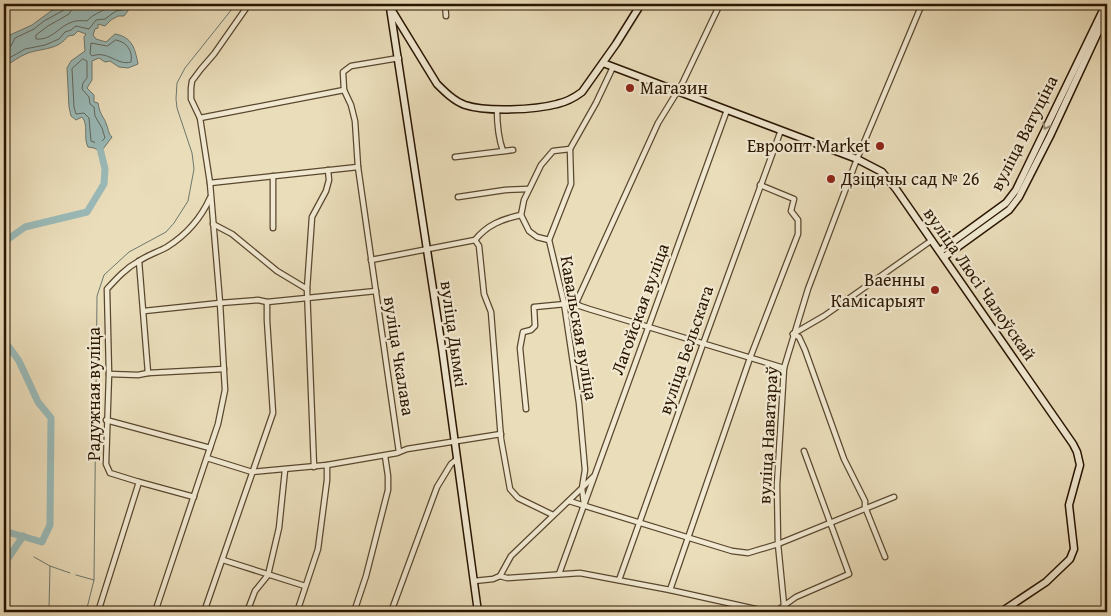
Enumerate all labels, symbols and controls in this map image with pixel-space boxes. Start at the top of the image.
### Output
street label: вуліца Ватуціна [983,70,1065,195]
place label: Магазин [640,74,708,101]
marker: Магазин [624,82,636,94]
one-way arrow [1043,121,1053,130]
place label: Евроопт Market [747,132,871,159]
marker: Евроопт Market [874,140,886,152]
place label: Дзіцячы сад № 26 [840,165,980,192]
marker: Дзіцячы сад № 26 [825,173,837,185]
street label: вуліца Люсі Чалоўскай [917,202,1044,366]
street label: Лагойская вуліца [603,239,676,378]
street label: Кавальская вуліца [554,254,606,403]
place label: Ваенны Камісарыят [831,266,925,314]
street label: вуліца Дымкі [434,279,475,389]
street label: вуліца Бельскага [651,281,720,418]
marker: Ваенны Камісарыят [929,284,941,296]
street label: вуліца Чкалава [377,294,422,418]
street label: Радужная вуліца [80,326,107,461]
street label: вуліца Наватараў [750,365,785,505]

